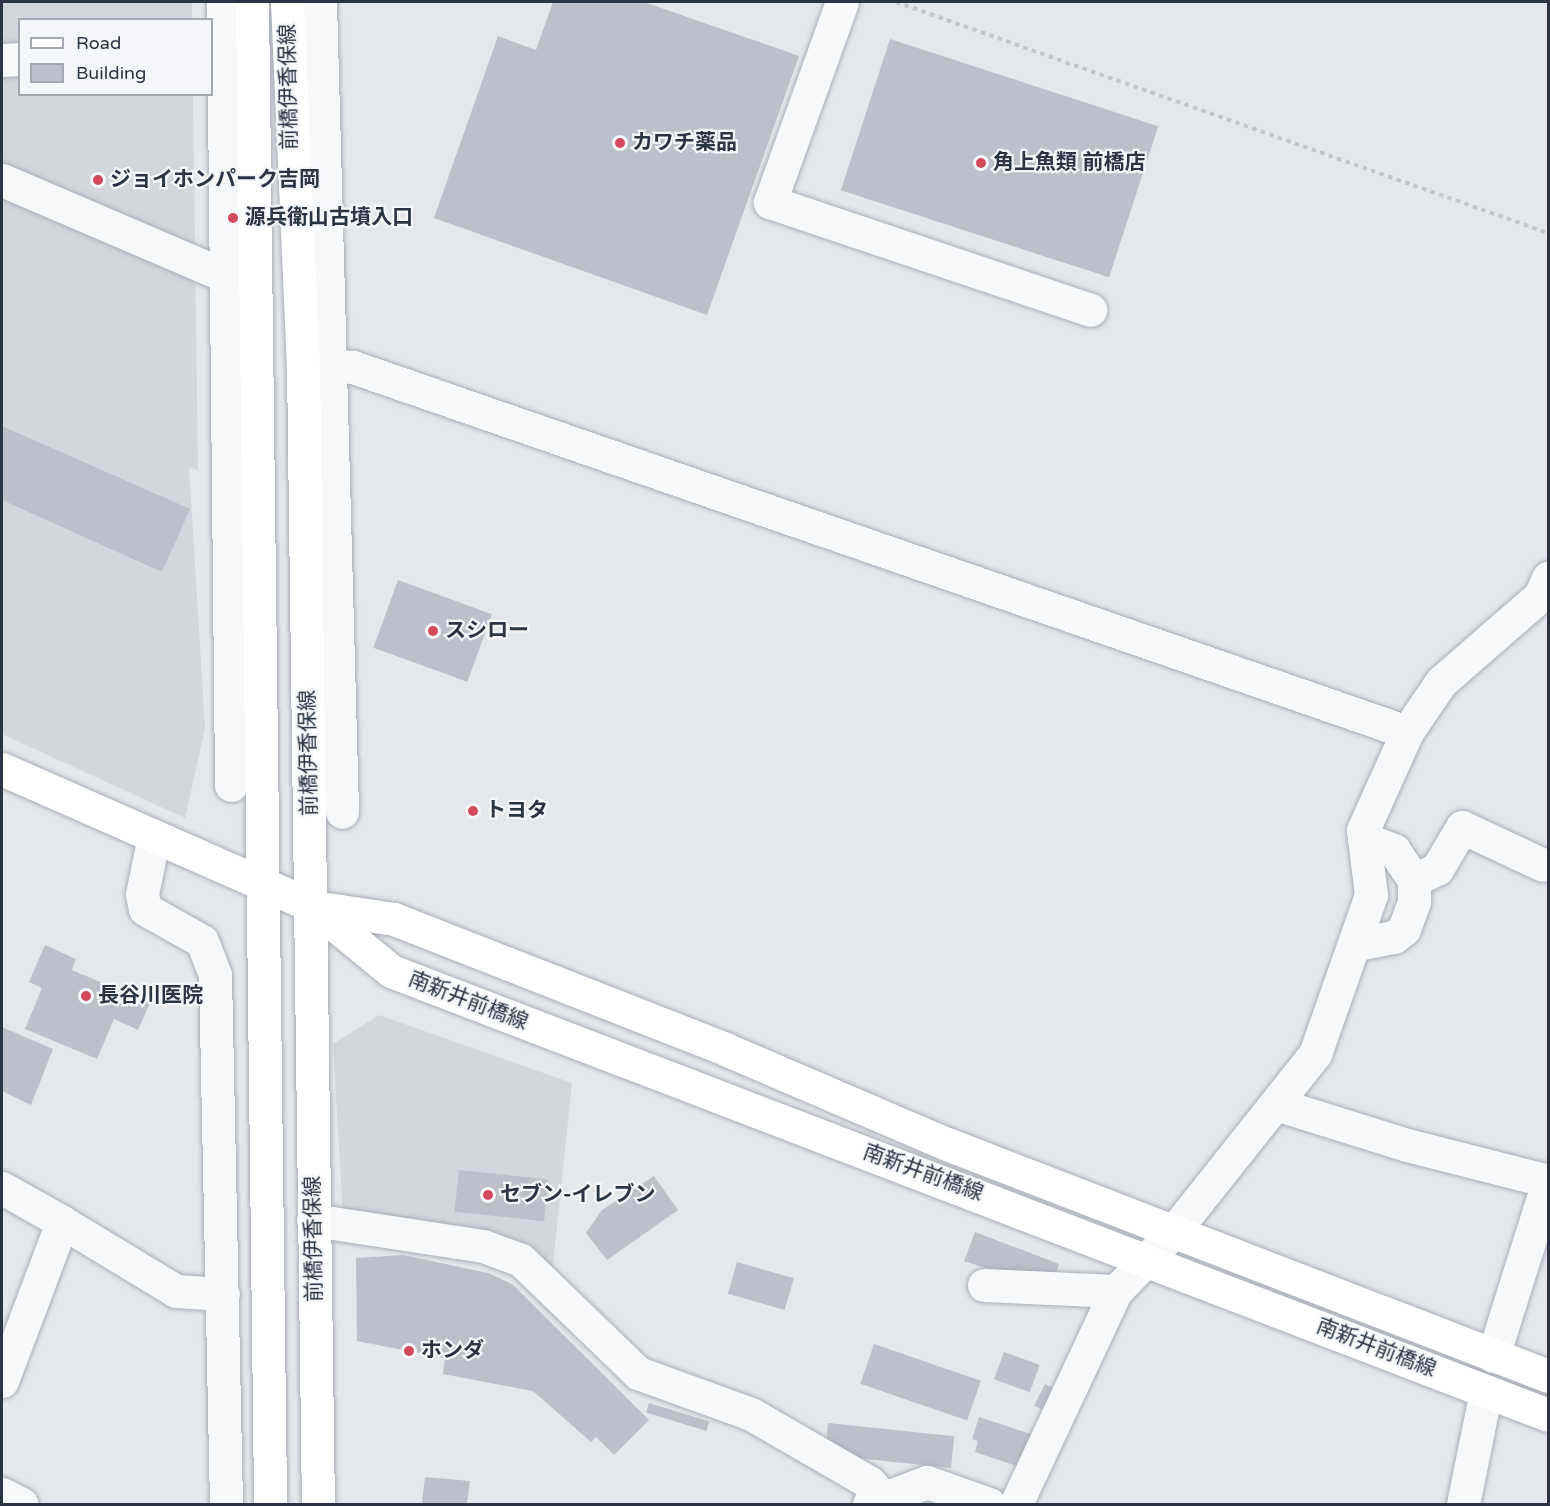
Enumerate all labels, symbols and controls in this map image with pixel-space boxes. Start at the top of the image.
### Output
legend [18,18,213,96]
street label: 前橋伊香保線 [275,24,303,150]
text: Road [76,32,121,54]
text: Building [76,62,146,84]
place label: カワチ薬品 [632,130,737,156]
marker: カワチ薬品 [613,136,627,150]
place label: 角上魚類 前橋店 [993,150,1145,176]
marker: 角上魚類 前橋店 [974,156,988,170]
place label: ジョイホンパーク吉岡 [110,167,320,193]
marker: ジョイホンパーク吉岡 [91,173,105,187]
place label: 源兵衛山古墳入口 [245,205,413,231]
marker: 源兵衛山古墳入口 [226,211,240,225]
place label: スシロー [445,618,529,644]
marker: スシロー [426,624,440,638]
street label: 前橋伊香保線 [295,690,323,816]
place label: トヨタ [485,798,548,824]
marker: トヨタ [466,804,480,818]
street label: 南新井前橋線 [405,967,531,1035]
place label: 長谷川医院 [98,983,203,1009]
marker: 長谷川医院 [79,989,93,1003]
street label: 南新井前橋線 [859,1140,987,1206]
street label: 前橋伊香保線 [300,1176,328,1302]
place label: セブン-イレブン [500,1182,656,1208]
marker: セブン-イレブン [481,1188,495,1202]
street label: 南新井前橋線 [1313,1314,1439,1382]
place label: ホンダ [421,1338,484,1364]
marker: ホンダ [402,1344,416,1358]

